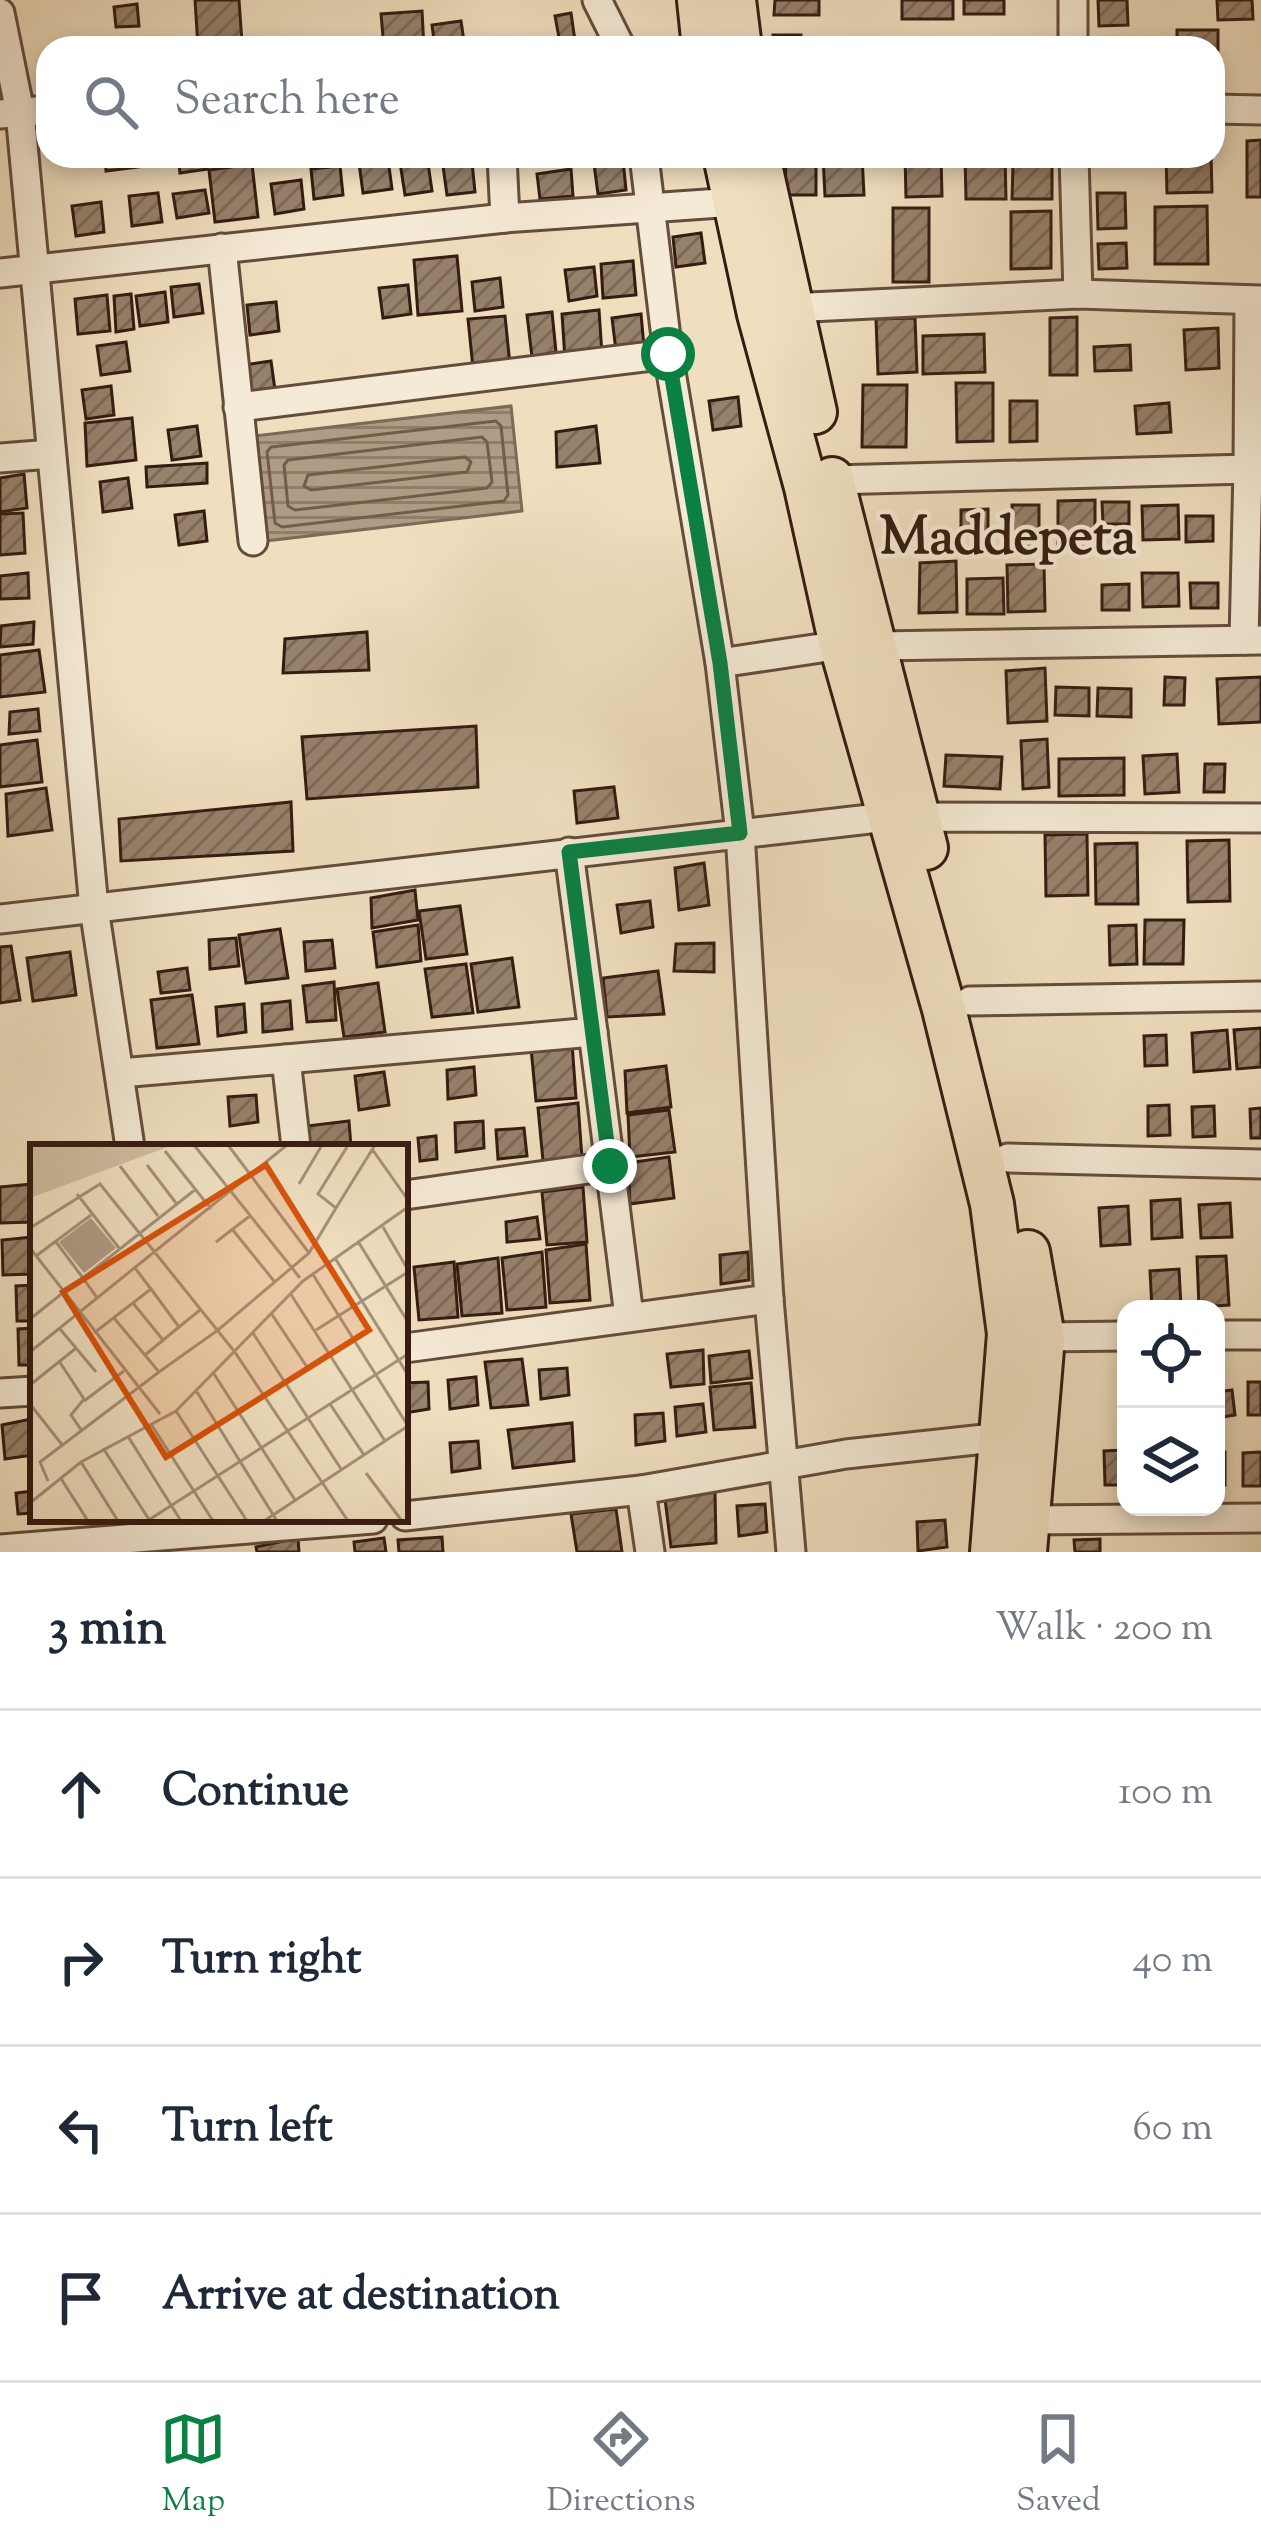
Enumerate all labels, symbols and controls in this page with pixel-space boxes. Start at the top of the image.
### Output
search box [36,36,1225,168]
icon: search [78,69,144,135]
text: Search here [174,70,400,135]
route start [641,327,695,381]
district label: Maddepeta [880,501,1136,579]
route end [583,1139,637,1193]
inset map [30,1144,408,1522]
map controls [1117,1300,1225,1516]
button: locate [1117,1300,1225,1408]
button: layers [1117,1408,1225,1516]
text: 3 min [48,1594,166,1667]
text: Walk · 200 m [995,1602,1213,1658]
icon: ahead [48,1761,114,1827]
text: Continue [162,1761,349,1826]
text: 100 m [1118,1766,1213,1822]
icon: right [48,1929,114,1995]
text: Turn right [162,1929,361,1994]
text: 40 m [1133,1934,1213,1990]
icon: left [48,2097,114,2163]
text: Turn left [162,2097,333,2162]
text: 60 m [1132,2102,1213,2158]
icon: arrive [48,2265,114,2331]
text: Arrive at destination [162,2265,560,2330]
tab: Map [160,2406,226,2526]
tab: Directions [547,2406,696,2526]
tab: Saved [1016,2406,1101,2526]

